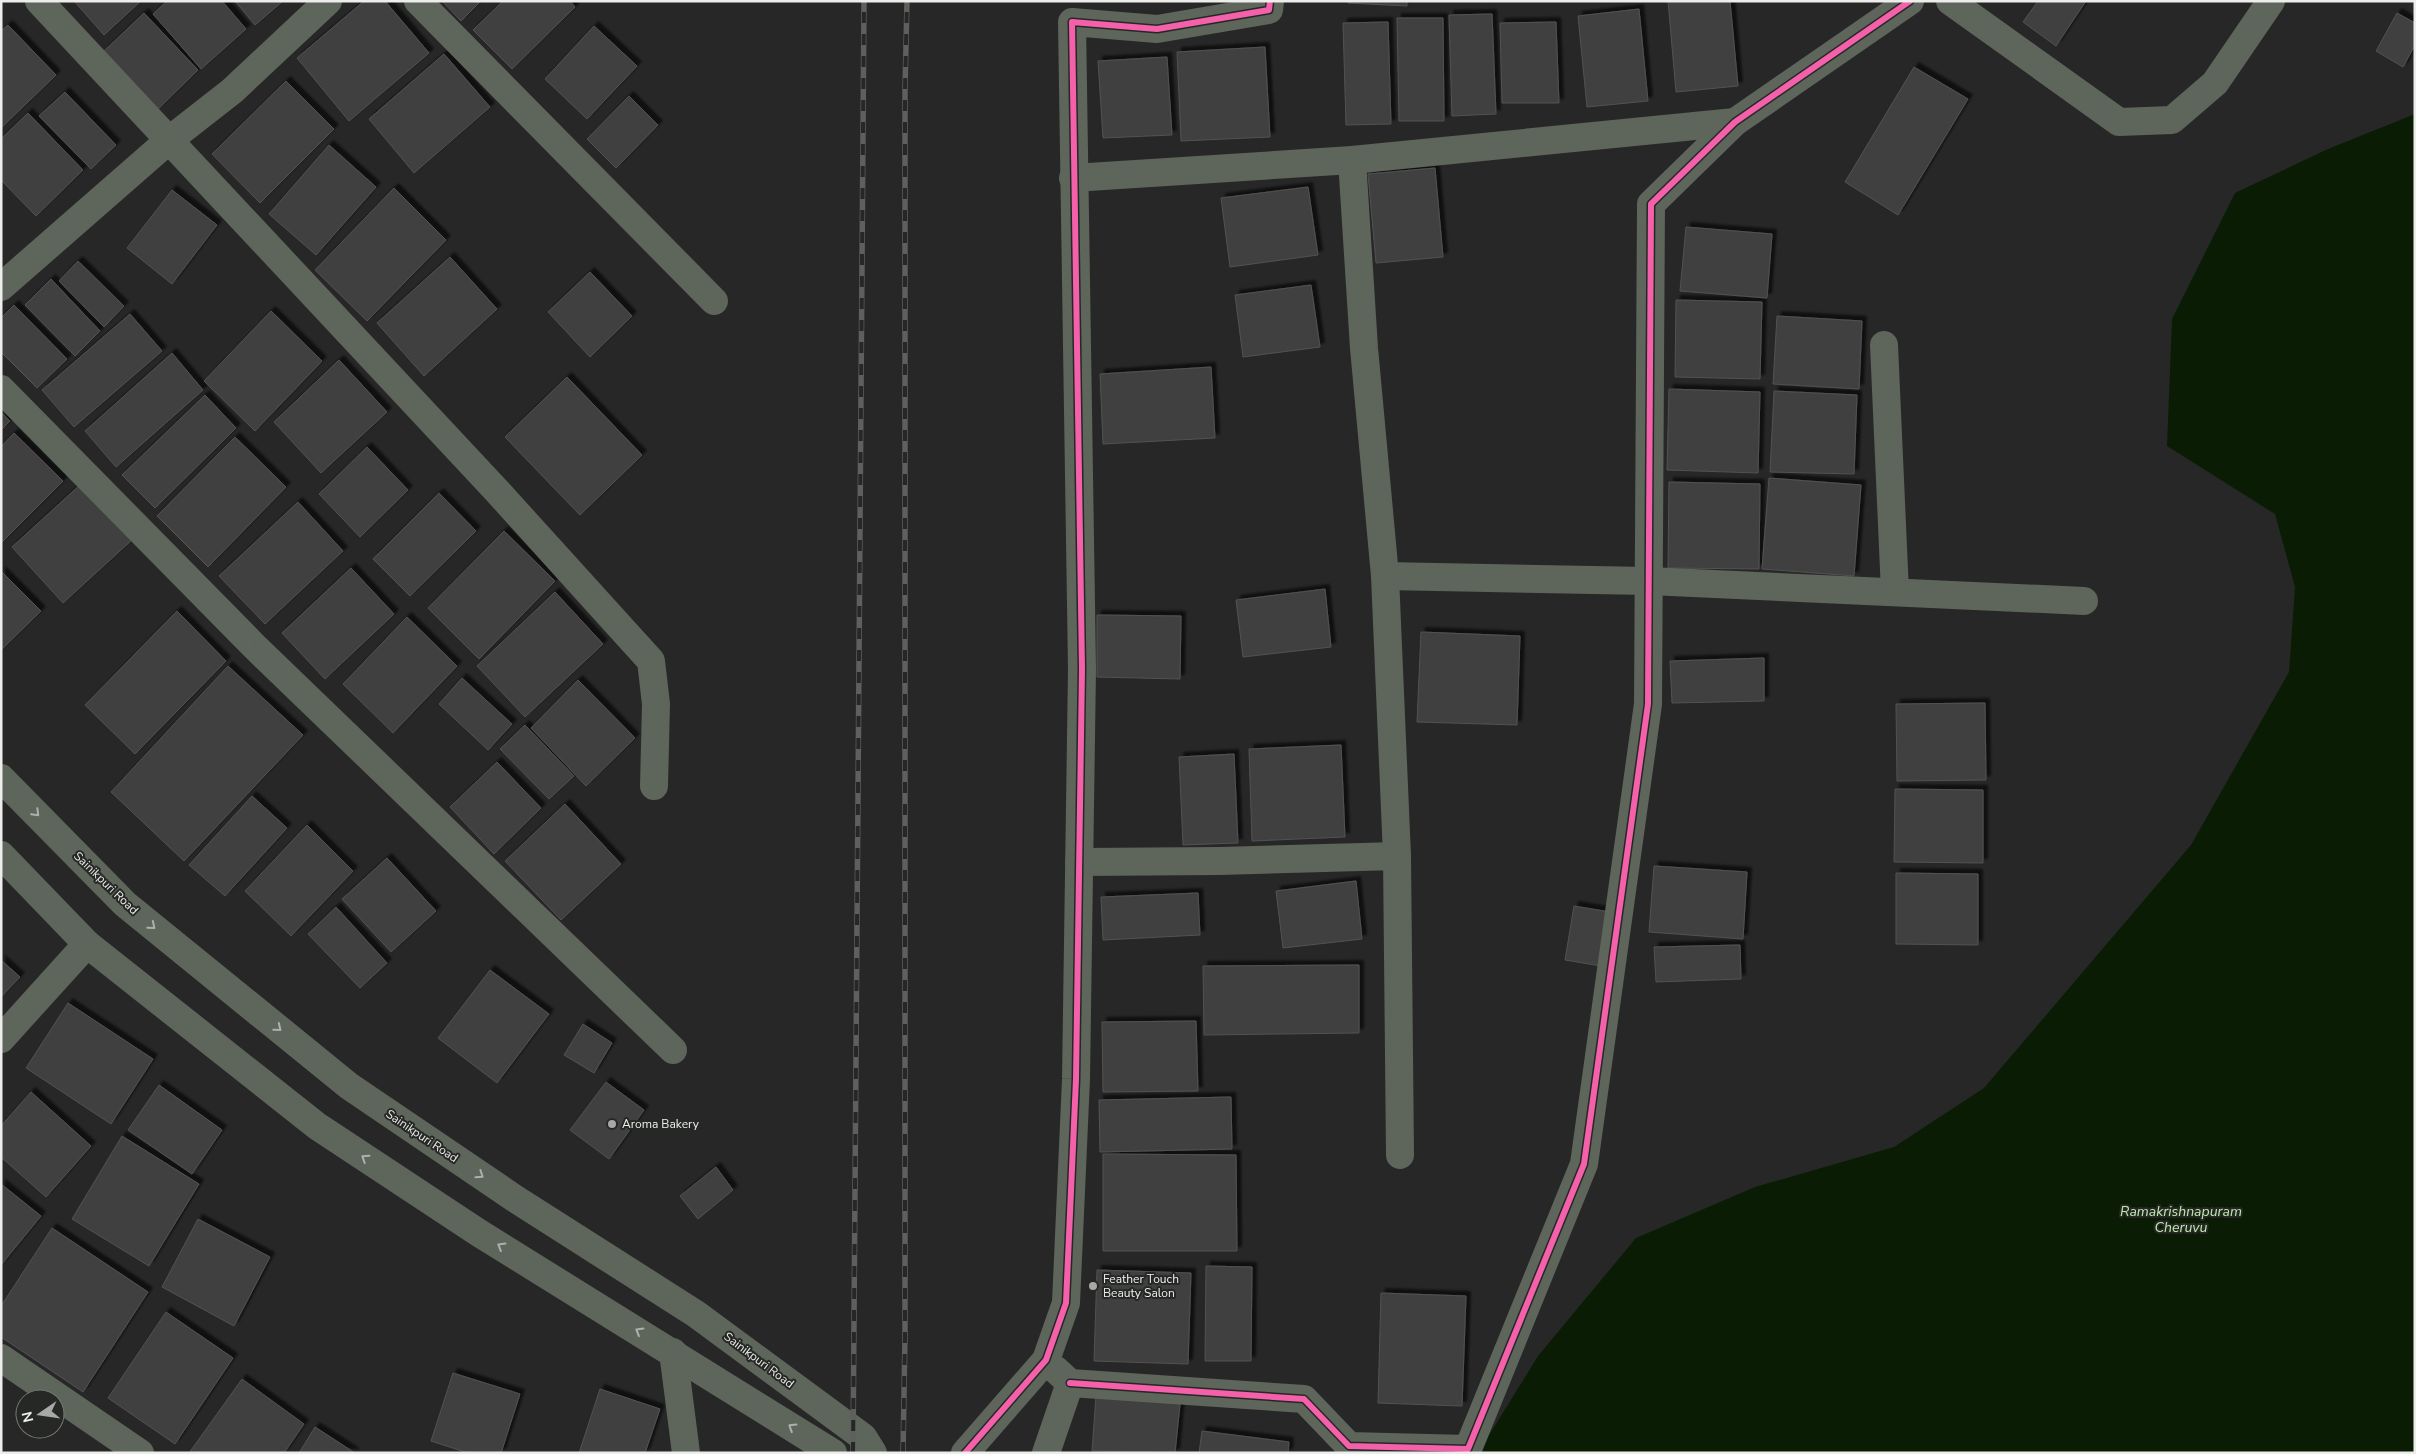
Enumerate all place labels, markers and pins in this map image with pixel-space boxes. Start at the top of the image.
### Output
place label: Aroma Bakery [622,1116,700,1132]
marker: Aroma Bakery [606,1118,618,1130]
place label: Feather Touch Beauty Salon [1103,1271,1179,1301]
marker: Feather Touch Beauty Salon [1087,1280,1099,1292]

